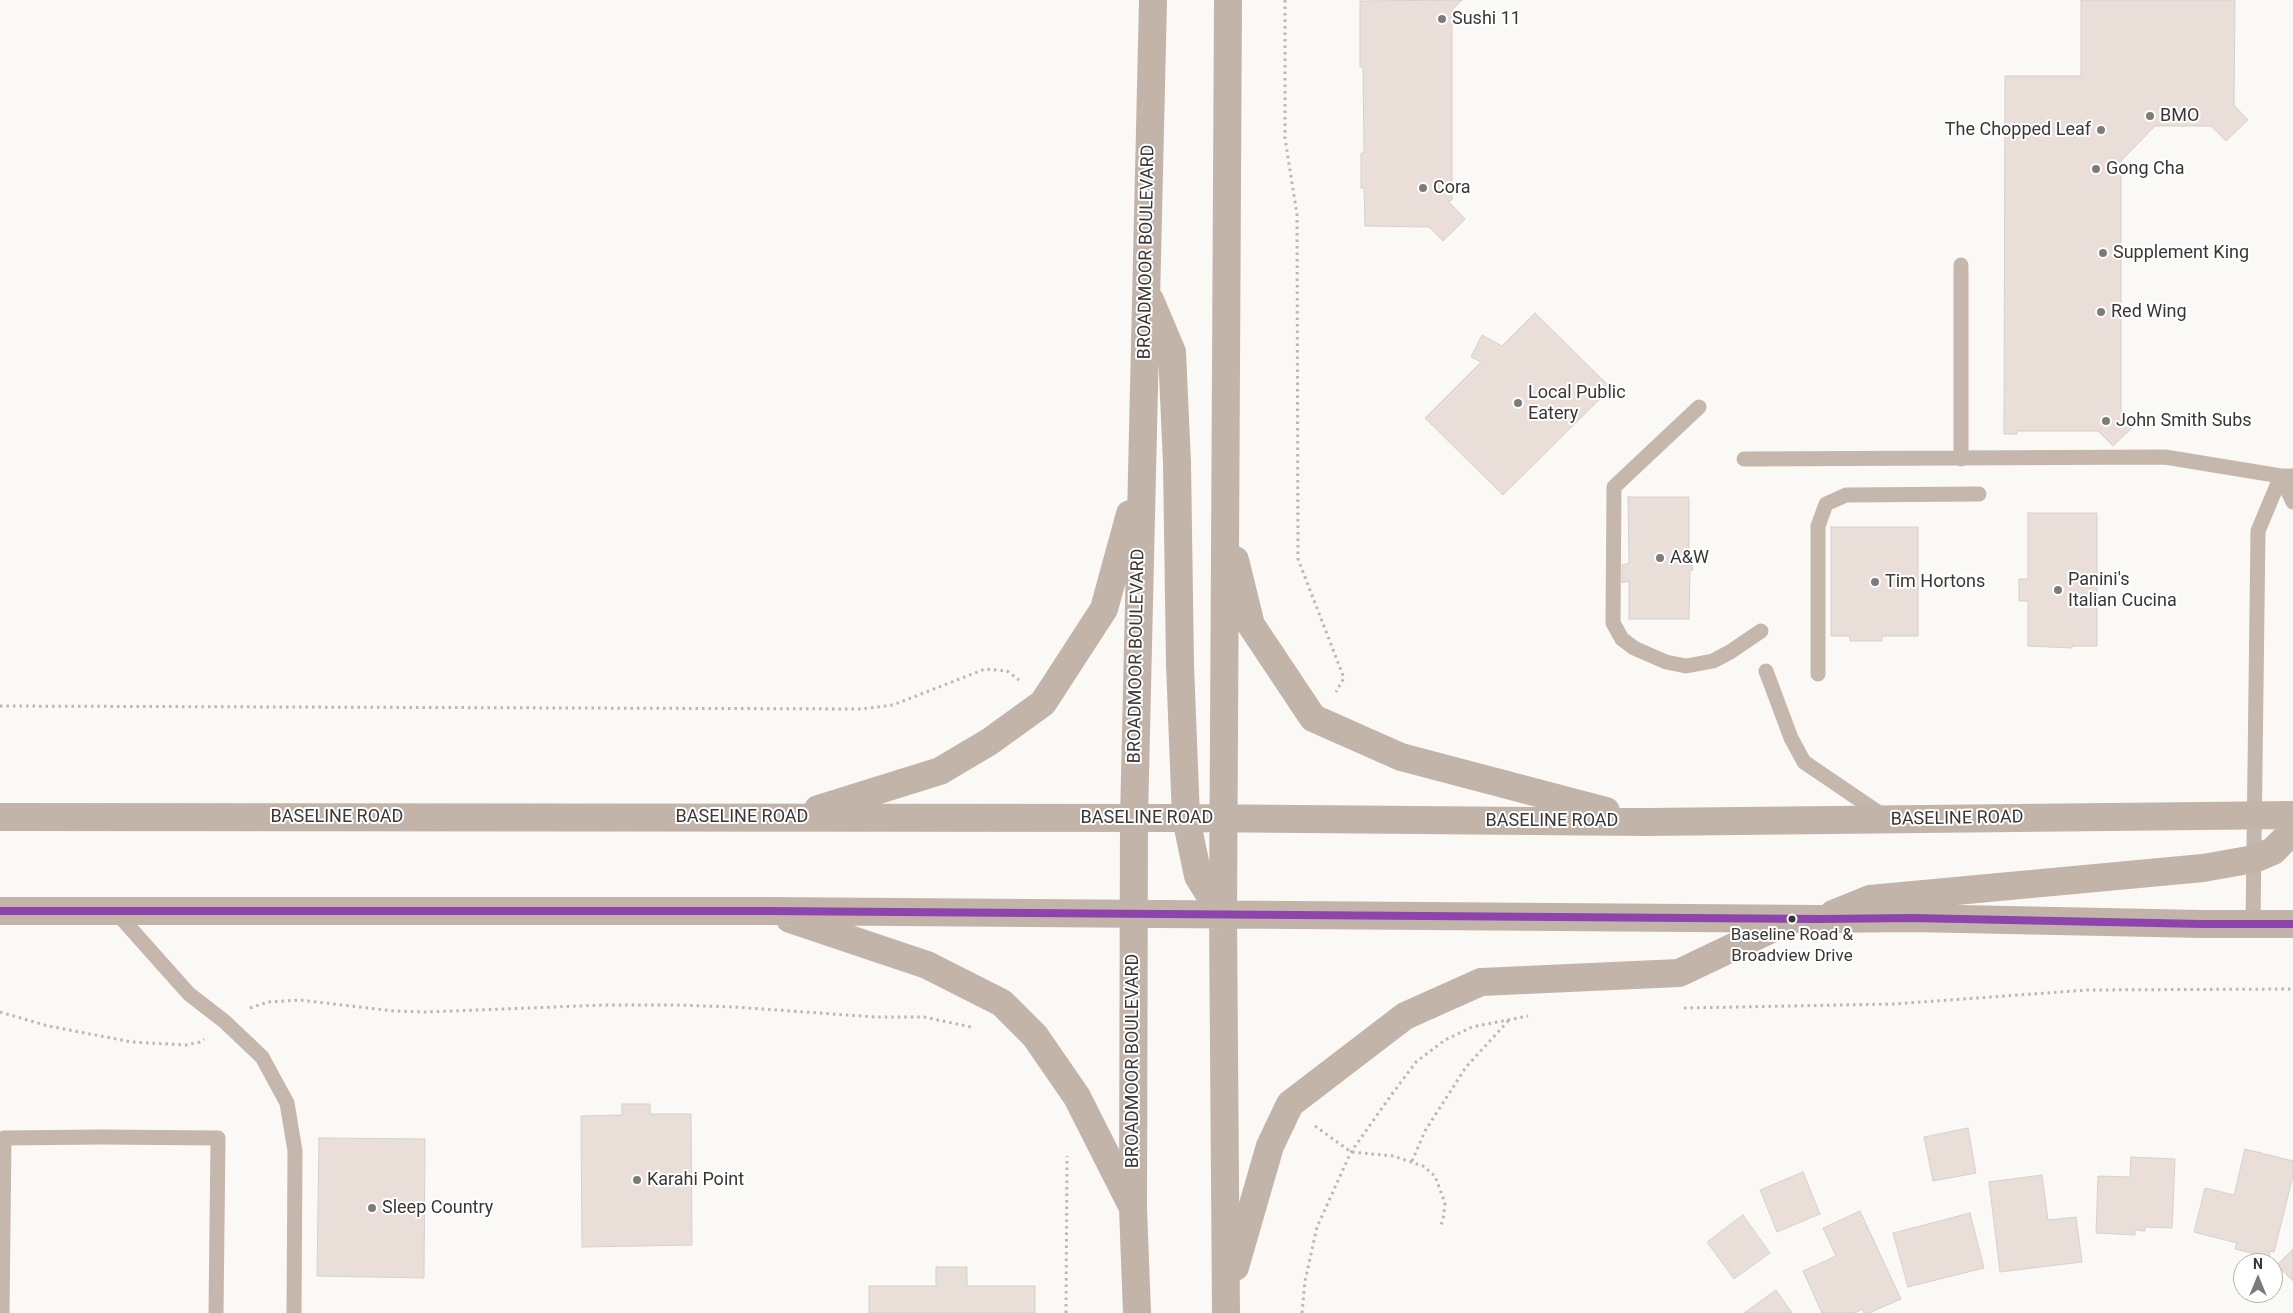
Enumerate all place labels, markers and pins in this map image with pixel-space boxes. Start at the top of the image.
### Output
place label: Sushi 11 [1452,8,1521,30]
marker: Sushi 11 [1436,13,1448,25]
place label: BMO [2160,105,2199,127]
marker: BMO [2144,110,2156,122]
place label: The Chopped Leaf [1945,119,2091,141]
marker: The Chopped Leaf [2095,124,2107,136]
place label: Gong Cha [2106,158,2184,180]
marker: Gong Cha [2090,163,2102,175]
place label: Cora [1433,177,1471,199]
marker: Cora [1417,182,1429,194]
place label: Supplement King [2113,242,2249,264]
marker: Supplement King [2097,247,2109,259]
place label: Red Wing [2111,301,2187,323]
marker: Red Wing [2095,306,2107,318]
place label: Local Public Eatery [1528,382,1626,424]
marker: Local Public Eatery [1512,397,1524,409]
place label: John Smith Subs [2116,410,2252,432]
marker: John Smith Subs [2100,415,2112,427]
place label: A&W [1670,547,1709,569]
marker: A&W [1654,552,1666,564]
place label: Panini's Italian Cucina [2068,569,2177,612]
place label: Tim Hortons [1885,571,1985,593]
marker: Tim Hortons [1869,576,1881,588]
marker: Panini's Italian Cucina [2052,584,2064,596]
marker: Baseline Road & Broadview Drive [1787,914,1797,924]
place label: Baseline Road & Broadview Drive [1731,926,1853,966]
place label: Karahi Point [647,1169,744,1191]
marker: Karahi Point [631,1174,643,1186]
place label: Sleep Country [382,1197,493,1219]
marker: Sleep Country [366,1202,378,1214]

